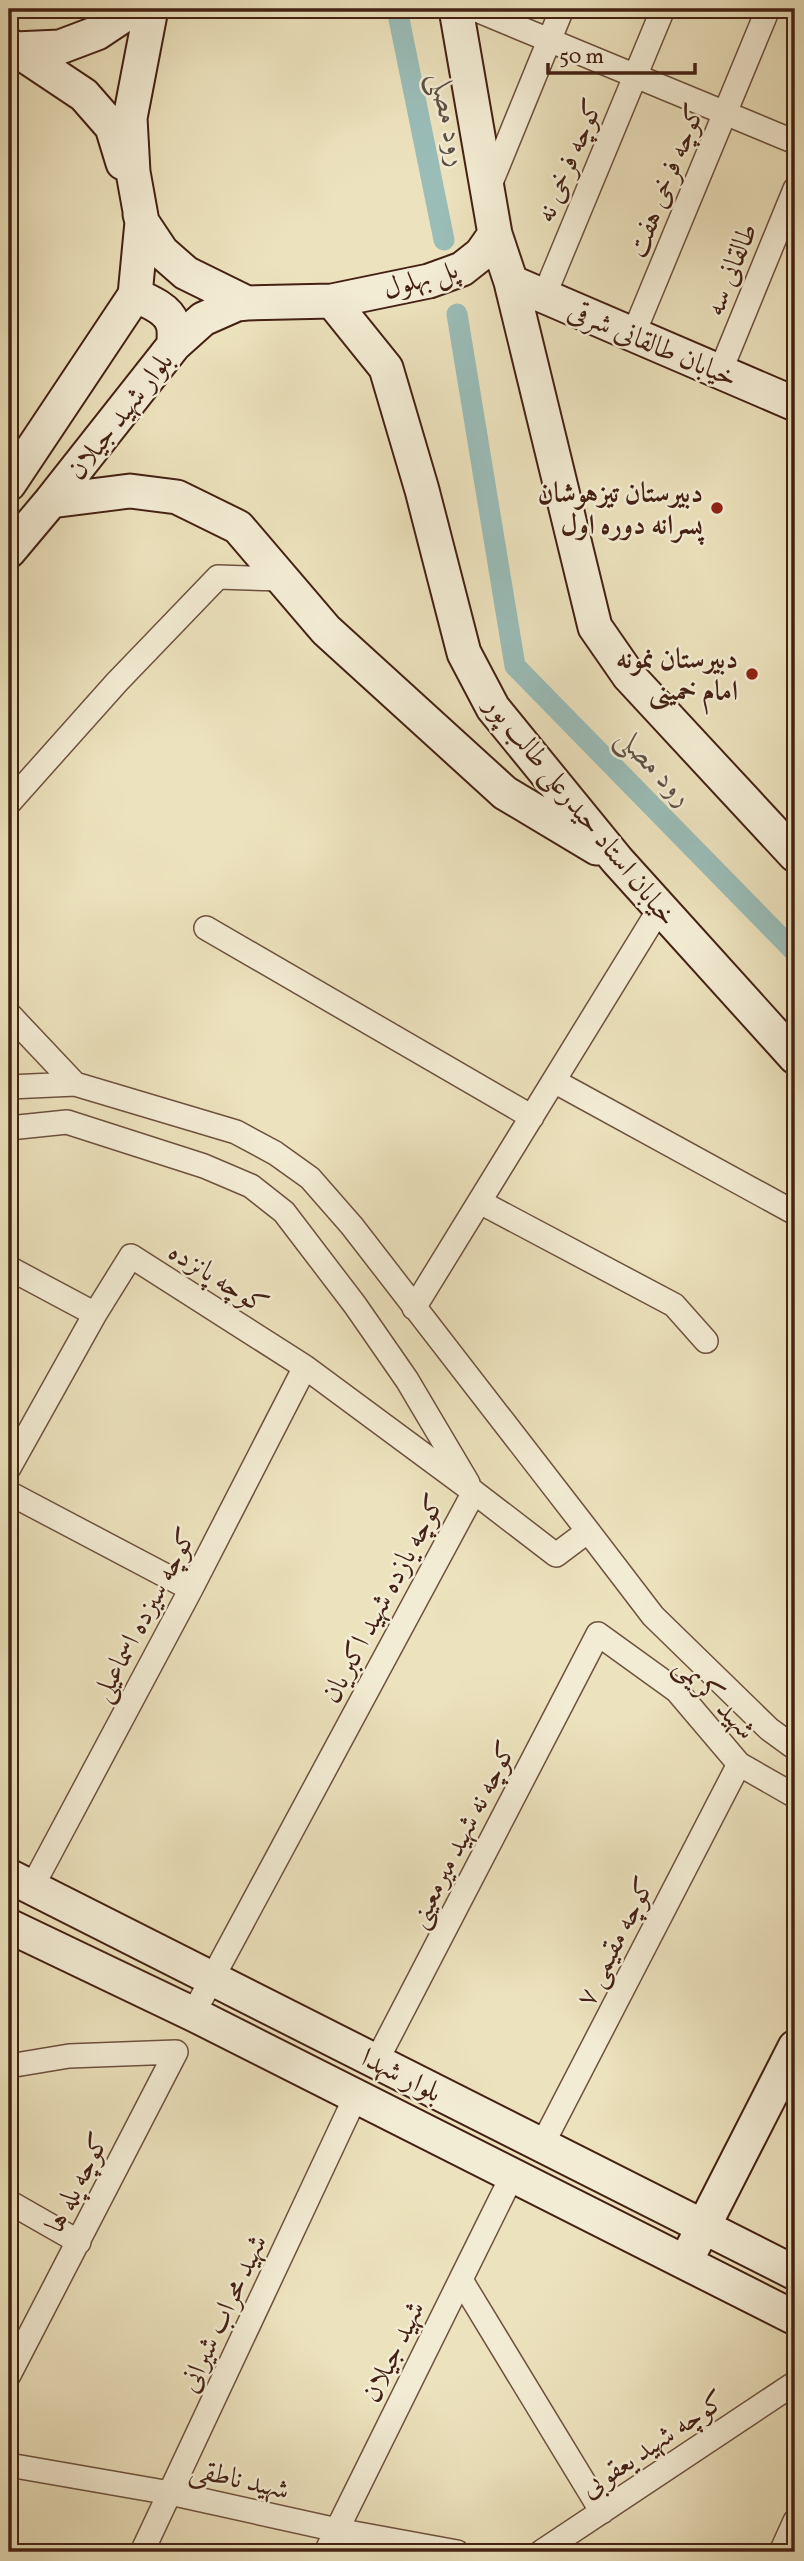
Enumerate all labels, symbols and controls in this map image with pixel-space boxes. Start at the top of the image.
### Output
scale bar [548,32,696,76]
text: 50 m [559,43,604,72]
water label: رود مصلی [418,68,479,171]
street label: کوچه فرخی نه [527,93,614,229]
street label: کوچه فرخی هفت [619,98,716,264]
street label: طالقانی سه [696,218,769,322]
street label: پل بهلول [378,250,465,310]
street label: خیابان طالقانی شرقی [561,292,743,398]
street label: بلوار شهید جیلان [59,344,183,489]
place label: دبیرستان تیزهوشان پسرانه دوره اول [538,475,705,546]
marker: دبیرستان تیزهوشان پسرانه دوره اول [709,500,725,516]
place label: دبیرستان نمونه امام خمینی [616,641,738,715]
marker: دبیرستان نمونه امام خمینی [744,666,760,682]
street label: خیابان استاد حیدرعلی طالب پور [473,686,685,935]
water label: رود مصلی [605,718,702,817]
street label: کوچه پانزده [160,1233,275,1325]
street label: کوچه یازده شهید اکبریان [313,1488,456,1711]
street label: کوچه سیزده اسماعیلی [83,1521,207,1709]
street label: شهید کریمی [664,1648,764,1749]
street label: کوچه نه شهید میرمعینی [399,1735,527,1936]
street label: کوچه مقیمی ۷ [567,1870,666,2014]
street label: بلوار شهدا [354,2039,448,2113]
street label: کوچه پله ها [36,2126,120,2240]
street label: شهید محراب شیرانی [171,2229,278,2399]
street label: شهید جیلان [353,2295,436,2409]
street label: کوچه شهید یعقوبی [573,2382,734,2508]
street label: شهید ناطقی [186,2450,293,2511]

